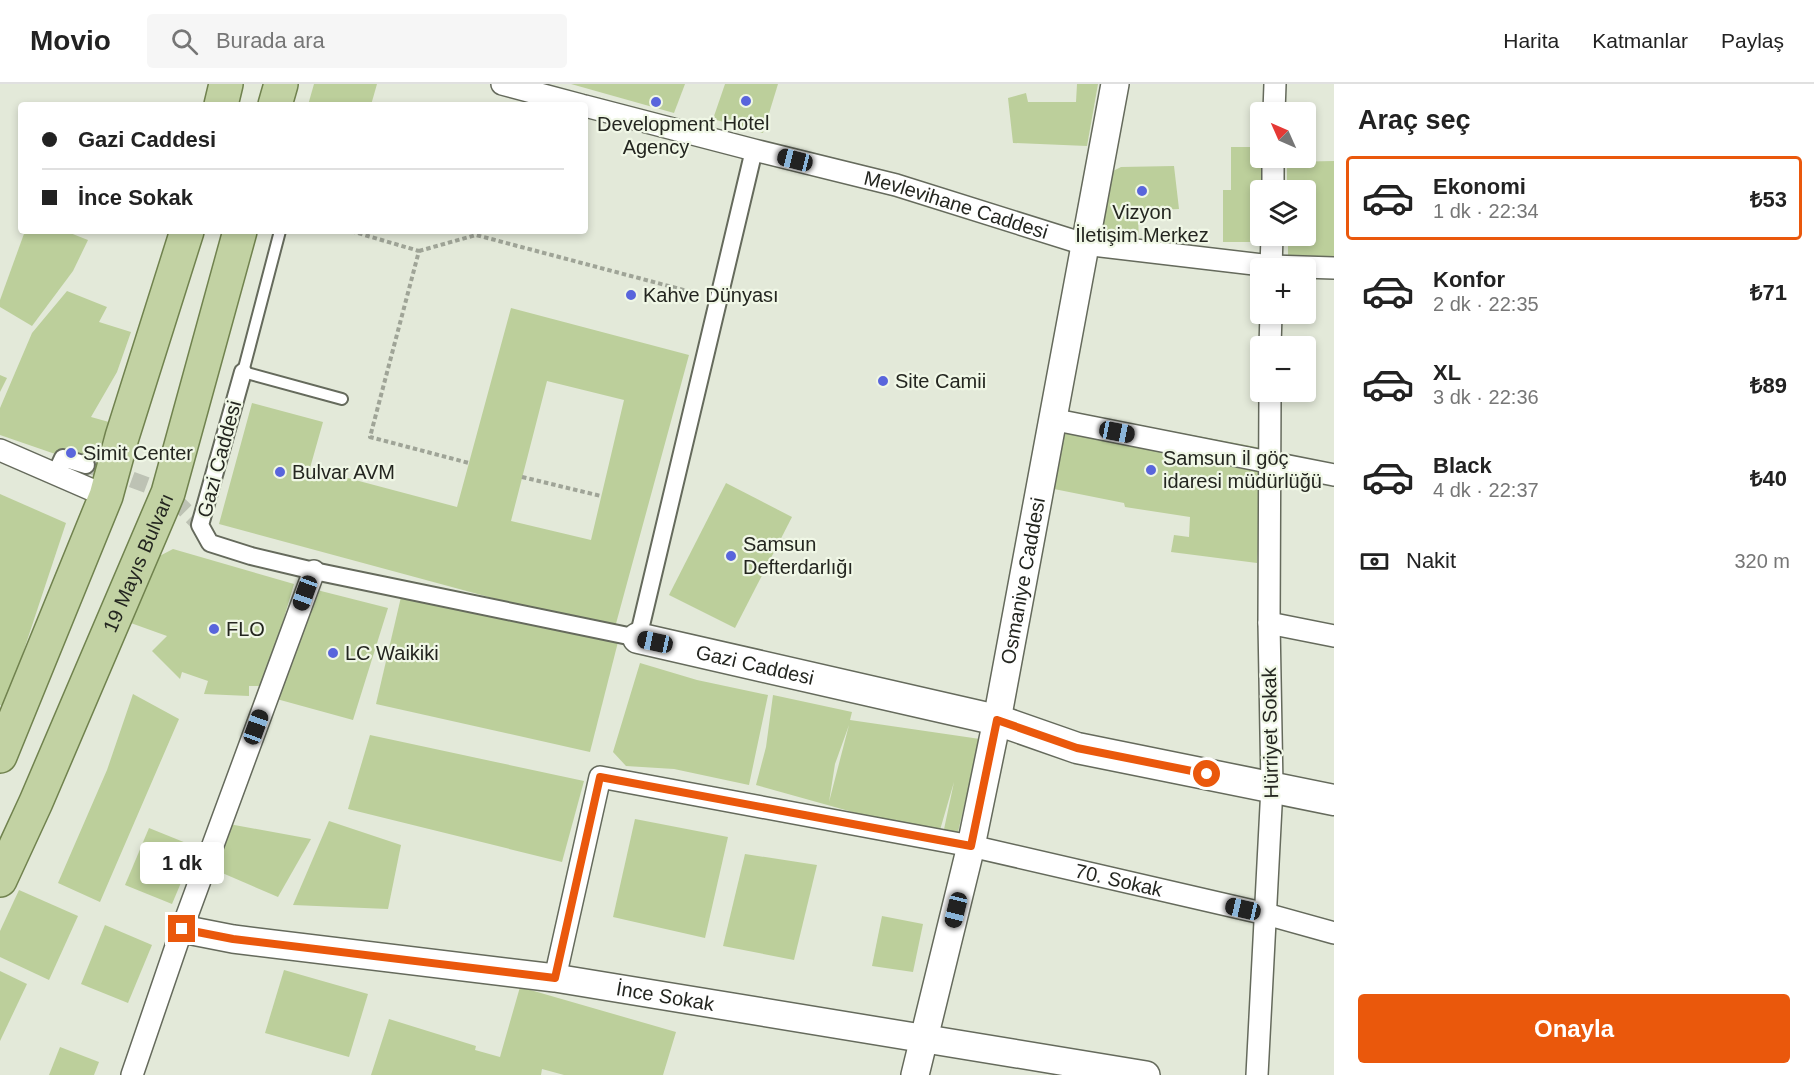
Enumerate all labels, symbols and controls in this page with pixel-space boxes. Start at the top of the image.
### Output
search box [147,14,567,68]
text: Movio [30,25,111,56]
icon: search [168,25,201,58]
text: Burada ara [216,28,325,53]
text: Harita [1503,29,1559,52]
text: Katmanlar [1592,29,1688,52]
text: Paylaş [1721,29,1784,52]
marker: Hotel [739,94,753,108]
marker: Development Agency [649,95,663,109]
north arrow [1250,102,1316,168]
map controls [1250,102,1316,402]
text: Araç seç [1358,105,1471,135]
place label: Hotel [723,112,769,134]
place label: Development Agency [597,113,715,158]
text: Gazi Caddesi [78,127,216,152]
car [775,147,815,173]
street label: Mevlevihane Caddesi [862,167,1051,243]
icon: car [1361,171,1415,225]
text: Ekonomi [1433,174,1526,199]
button: layers [1250,180,1316,246]
marker: Vizyon İletişim Merkez [1135,184,1149,198]
text: İnce Sokak [78,185,193,210]
text: ₺53 [1750,187,1787,212]
text: 1 dk · 22:34 [1433,200,1539,222]
place label: Vizyon İletişim Merkez [1075,201,1209,246]
button: + [1250,258,1316,324]
icon: car [1361,264,1415,318]
text: Konfor [1433,267,1505,292]
text: ₺71 [1750,280,1787,305]
place label: Kahve Dünyası [643,284,779,306]
marker: Kahve Dünyası [624,288,638,302]
text: 2 dk · 22:35 [1433,293,1539,315]
button: − [1250,336,1316,402]
icon: car [1361,357,1415,411]
text: XL [1433,360,1461,385]
place label: Site Camii [895,370,986,392]
text: ₺89 [1750,373,1787,398]
marker: Site Camii [876,374,890,388]
text: 3 dk · 22:36 [1433,386,1539,408]
street label: Gazi Caddesi [193,398,245,520]
car [1098,420,1136,444]
place label: Simit Center [83,442,193,464]
marker: Simit Center [64,446,78,460]
place label: Samsun il göç idaresi müdürlüğü [1163,447,1322,492]
icon: car [1361,450,1415,504]
text: Black [1433,453,1492,478]
place label: Bulvar AVM [292,461,395,483]
marker: Samsun il göç idaresi müdürlüğü [1144,463,1158,477]
marker: Bulvar AVM [273,465,287,479]
text: ₺40 [1750,466,1787,491]
text: 4 dk · 22:37 [1433,479,1539,501]
street label: 19 Mayıs Bulvarı [99,490,178,636]
street label: Osmaniye Caddesi [997,496,1049,666]
place label: Samsun Defterdarlığı [743,533,853,578]
icon: cash [1358,545,1391,578]
text: Nakit [1406,548,1456,573]
marker: Samsun Defterdarlığı [724,549,738,563]
text: 320 m [1734,550,1790,572]
car [290,573,320,613]
place label: FLO [226,618,265,640]
marker: FLO [207,622,221,636]
car [636,629,674,655]
street label: Gazi Caddesi [694,641,816,689]
place label: LC Waikiki [345,642,439,664]
marker: LC Waikiki [326,646,340,660]
street label: Hürriyet Sokak [1258,666,1282,799]
car [241,707,271,747]
route start [1193,760,1220,787]
callout: 1 dk [140,842,224,884]
text: 1 dk [162,852,202,874]
street label: 70. Sokak [1073,859,1166,901]
car [943,890,969,930]
car [1223,896,1263,922]
route end [168,915,195,942]
street label: İnce Sokak [615,977,717,1015]
button: Onayla [1358,994,1790,1063]

